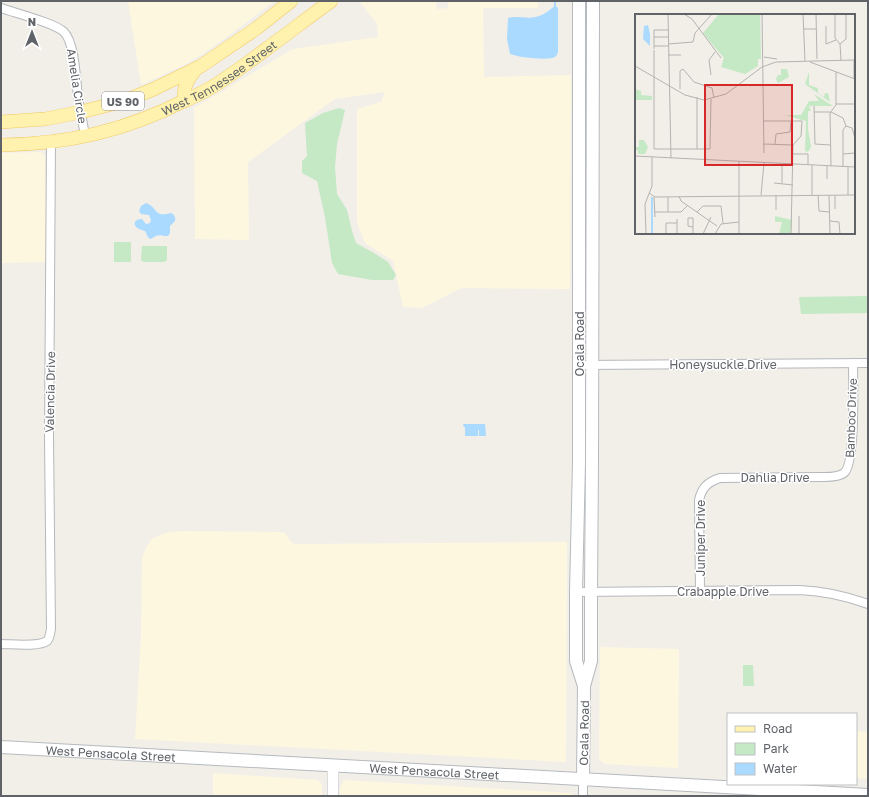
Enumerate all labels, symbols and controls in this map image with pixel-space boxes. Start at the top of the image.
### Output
north arrow [12,12,52,52]
inset map [635,14,855,234]
text: N [28,15,36,28]
street label: West Tennessee Street [159,37,280,118]
street label: Amelia Circle [64,47,90,125]
road number: US 90 [102,92,144,110]
street label: Ocala Road [572,311,587,377]
street label: Valencia Drive [42,351,58,433]
street label: Honeysuckle Drive [669,357,777,372]
street label: Bamboo Drive [842,378,860,458]
street label: Dahlia Drive [740,470,810,485]
street label: Juniper Drive [693,500,708,576]
street label: Crabapple Drive [677,584,769,599]
street label: Ocala Road [576,700,592,766]
legend [727,713,857,785]
text: Road [763,721,792,736]
text: Park [763,741,789,756]
street label: West Pensacola Street [45,742,177,764]
street label: West Pensacola Street [369,760,500,782]
text: Water [763,761,797,776]

